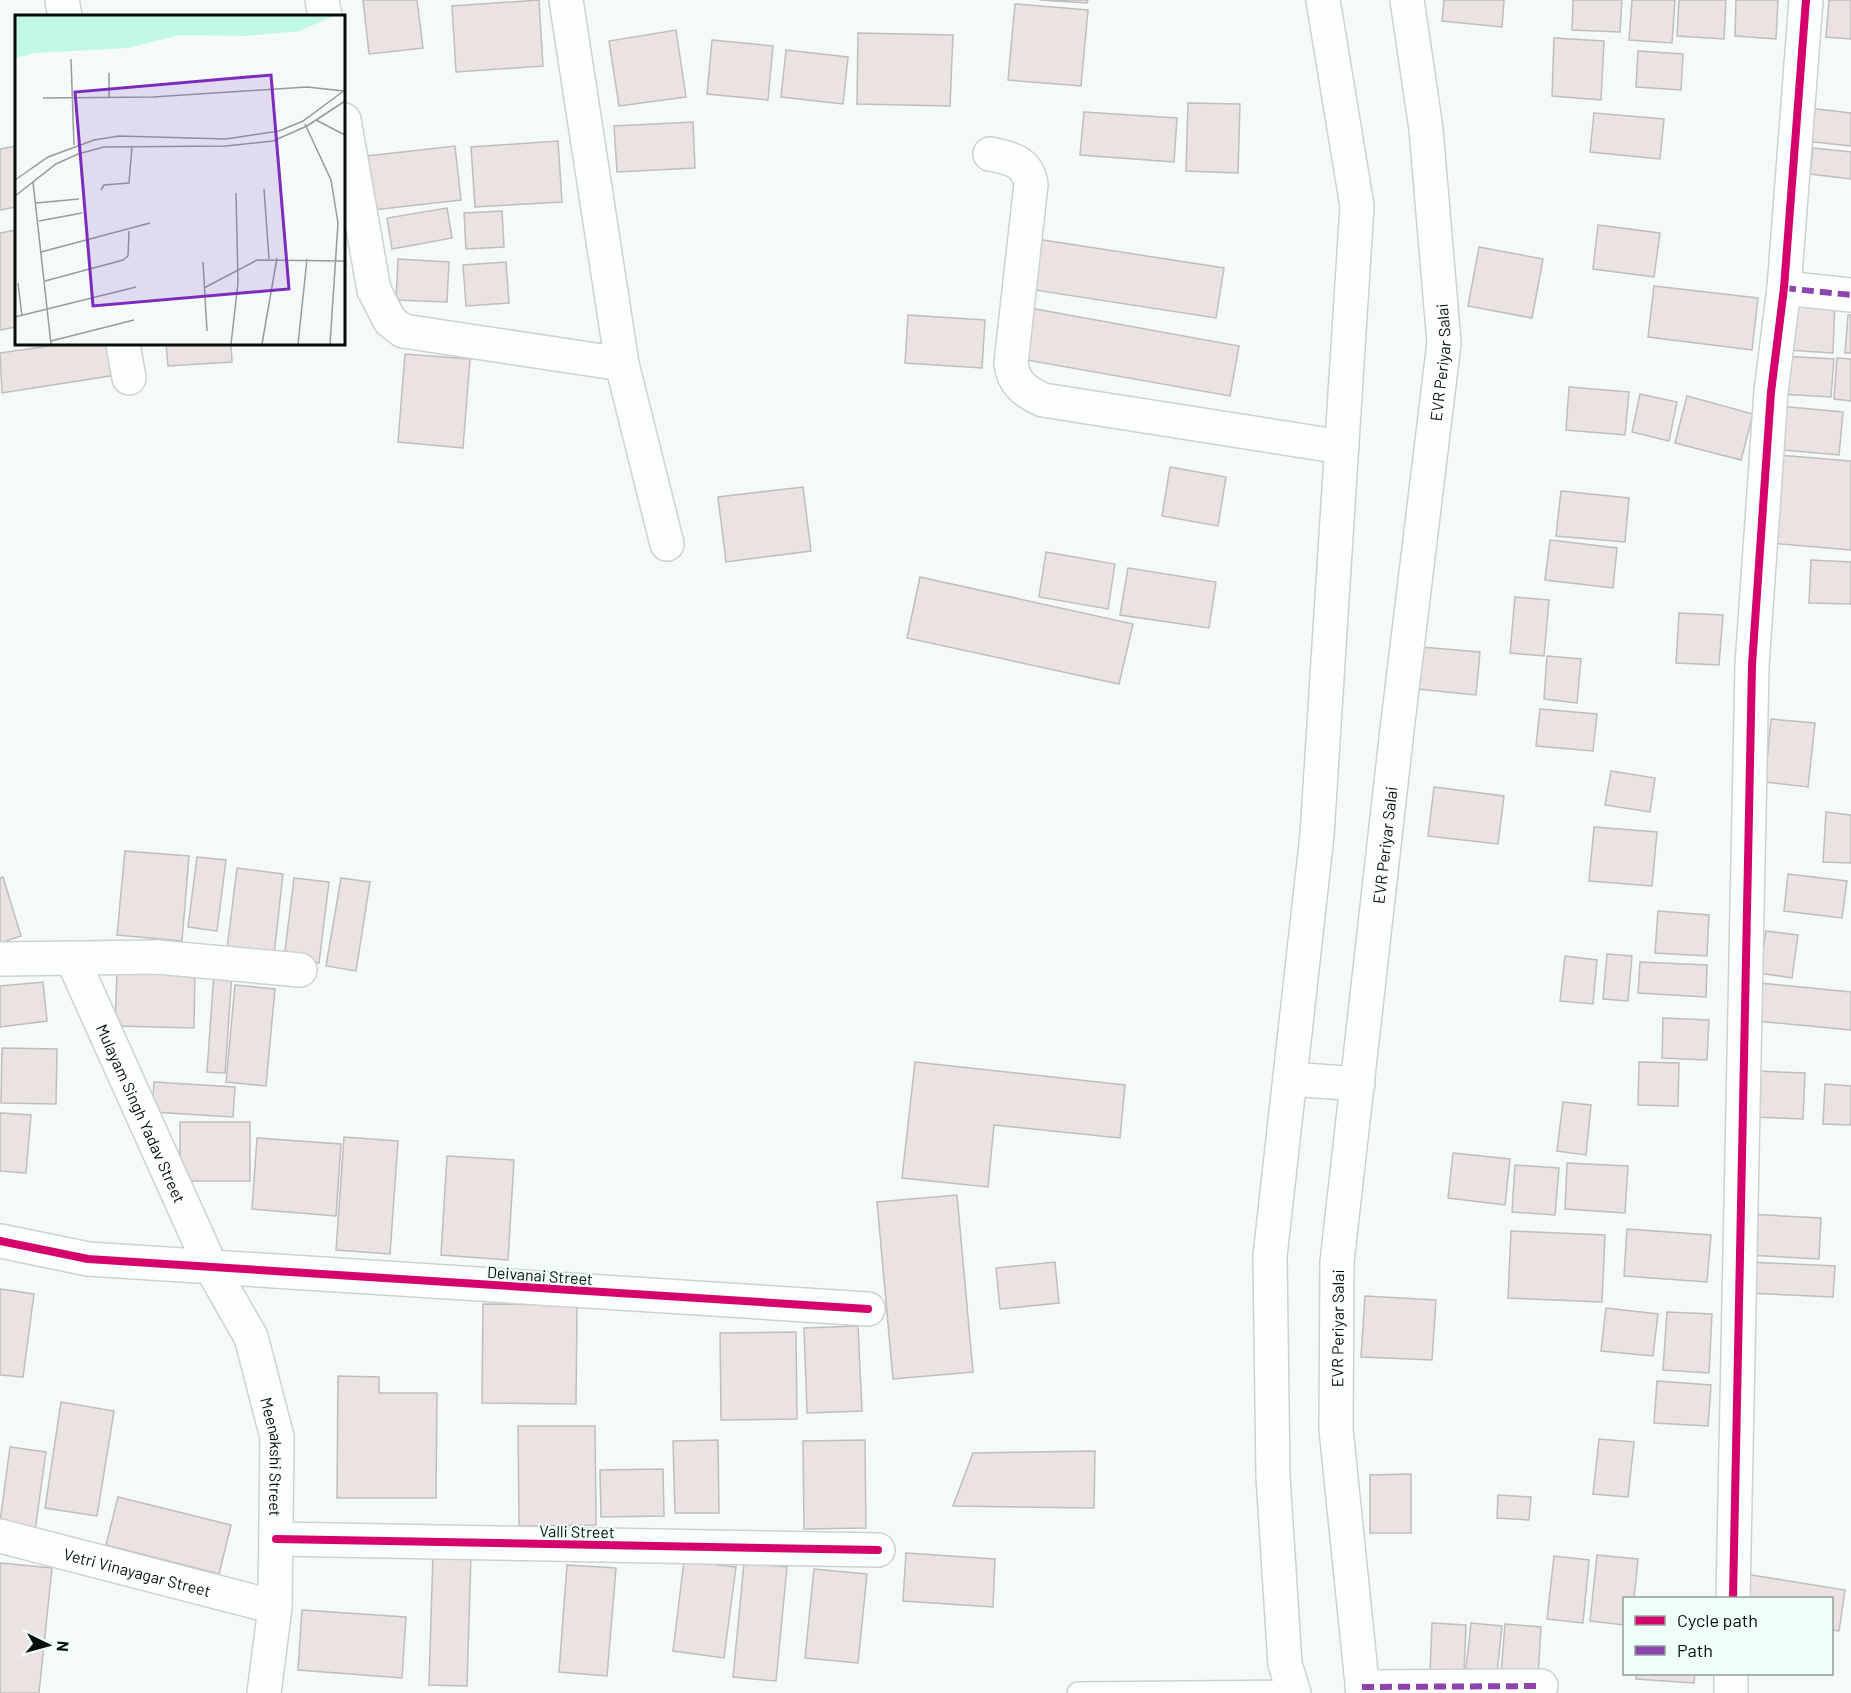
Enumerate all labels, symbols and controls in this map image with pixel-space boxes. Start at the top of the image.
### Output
inset map [15,15,345,345]
street label: EVR Periyar Salai [1425,303,1454,422]
street label: EVR Periyar Salai [1368,785,1400,905]
street label: Mulayam Singh Yadav Street [93,1021,190,1205]
street label: Deivanai Street [487,1262,593,1288]
street label: EVR Periyar Salai [1327,1269,1346,1387]
street label: Meenakshi Street [257,1395,287,1517]
street label: Valli Street [539,1521,615,1541]
street label: Vetri Vinayagar Street [62,1543,213,1600]
legend [1623,1597,1833,1675]
text: Cycle path [1677,1609,1758,1631]
north arrow [18,1615,78,1675]
text: Path [1677,1639,1713,1661]
text: N [54,1640,73,1652]

